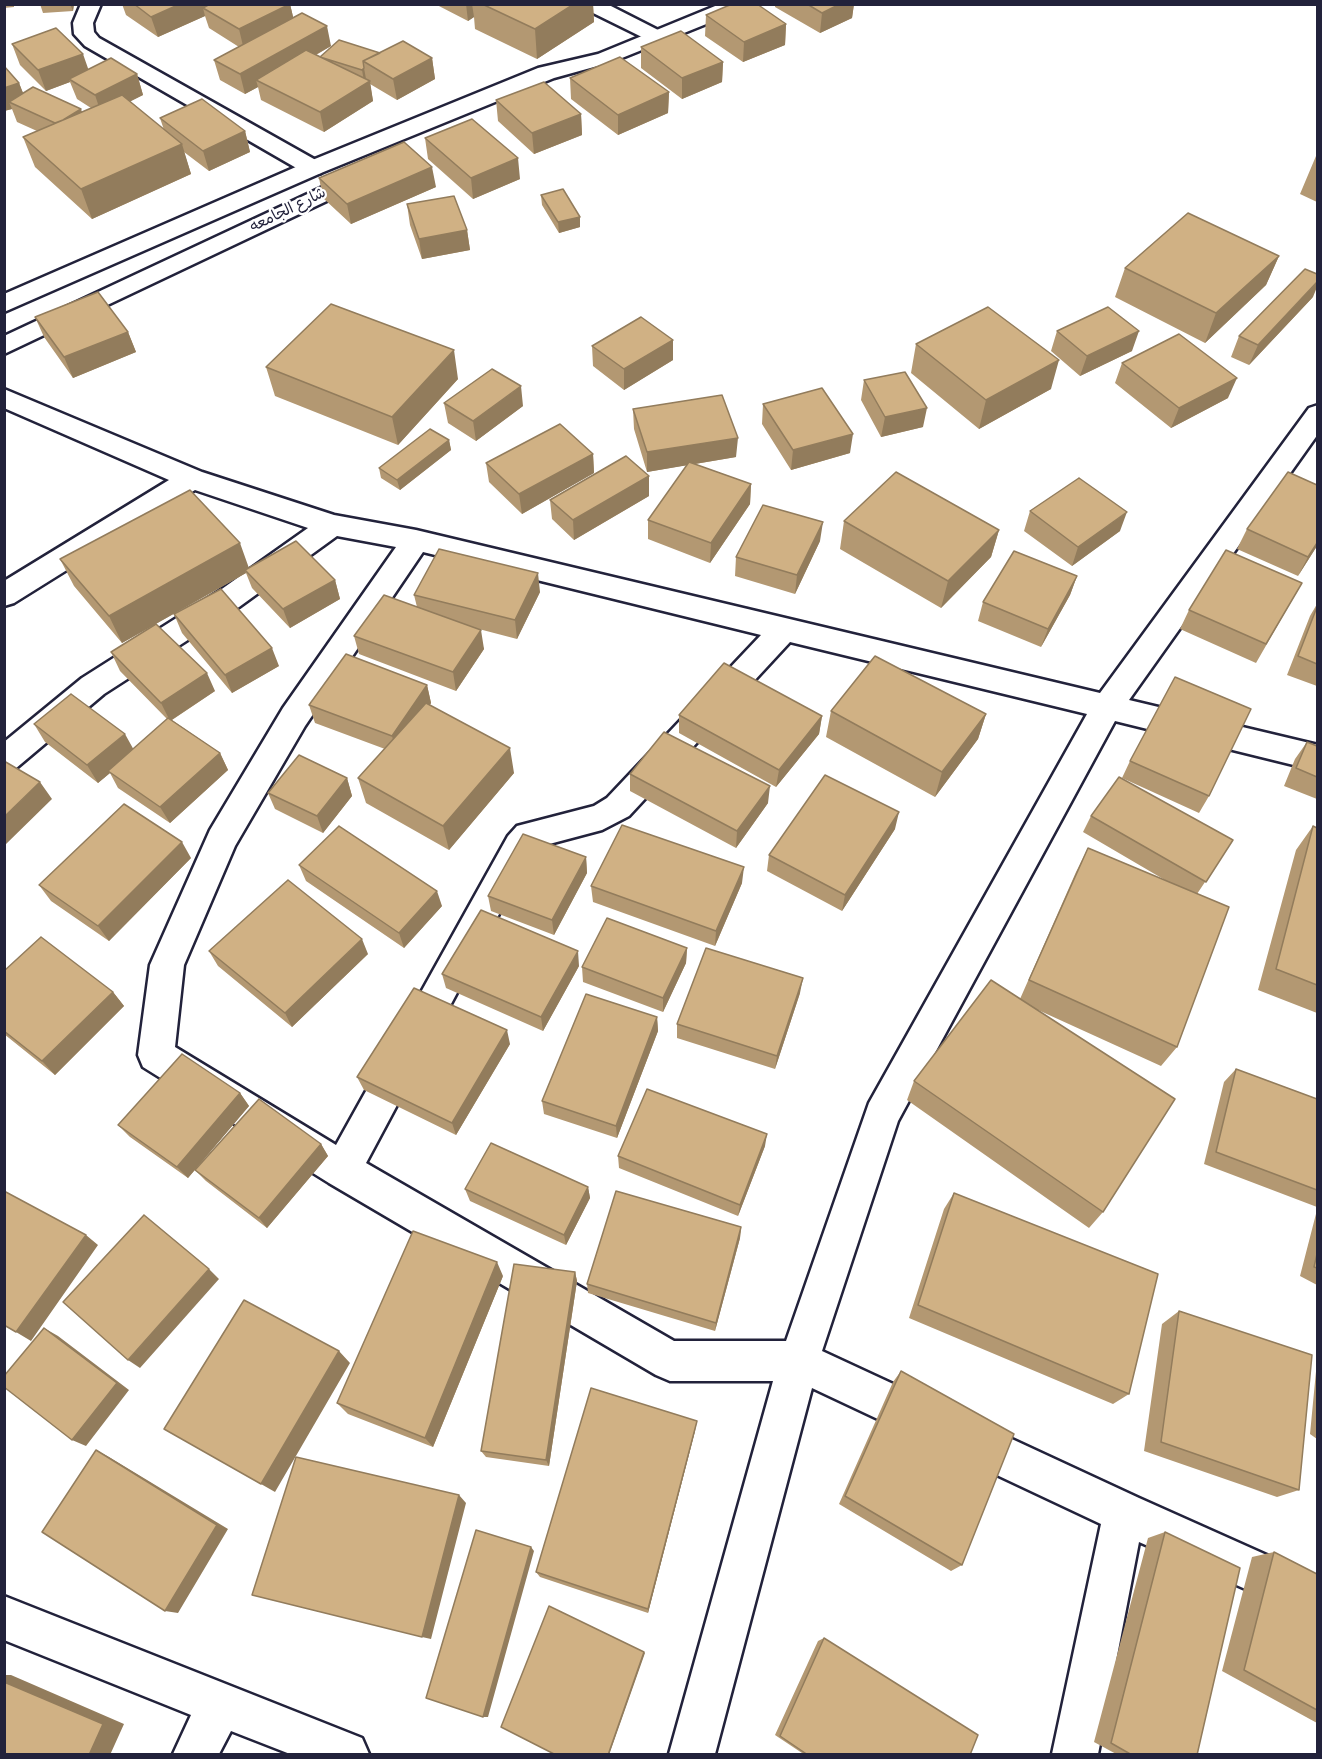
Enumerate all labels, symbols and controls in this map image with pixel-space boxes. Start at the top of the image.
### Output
street label: شارع الجامعه [247,184,329,236]

